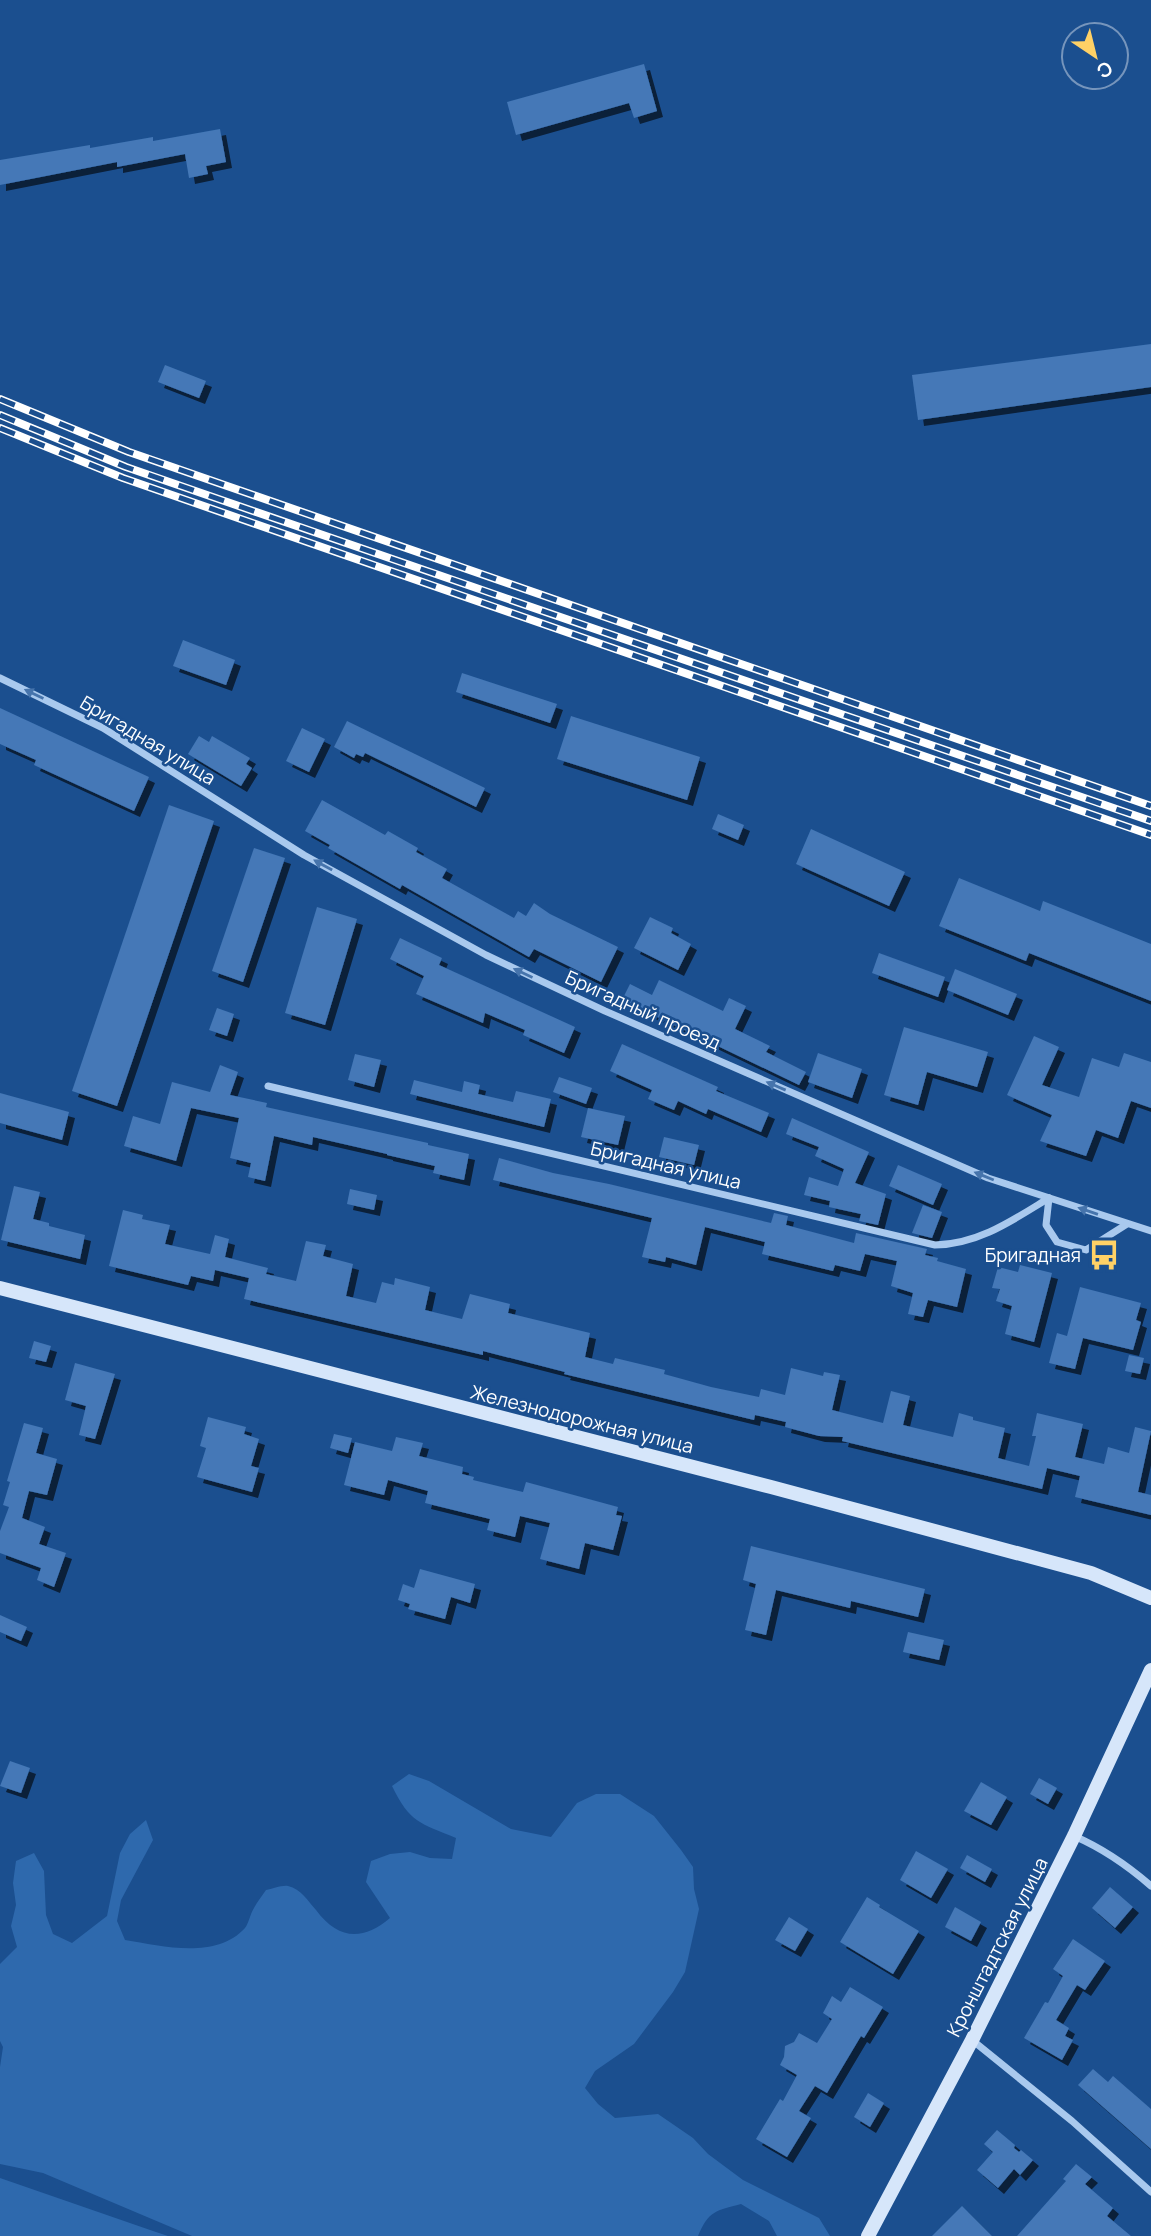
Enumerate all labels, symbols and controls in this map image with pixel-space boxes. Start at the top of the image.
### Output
north arrow [1060,21,1130,91]
text: С [1092,55,1118,85]
one-way arrow [24,689,44,700]
street label: Бригадная улица [75,689,221,791]
one-way arrow [312,860,332,872]
street label: Бригадный проезд [561,964,725,1056]
one-way arrow [513,967,533,978]
one-way arrow [765,1080,786,1091]
street label: Бригадная улица [588,1135,744,1195]
one-way arrow [974,1170,995,1181]
one-way arrow [1077,1205,1098,1216]
bus stop icon: Бригадная [1087,1238,1121,1272]
place label: Бригадная [985,1242,1081,1268]
street label: Железнодорожная улица [468,1379,696,1459]
street label: Кронштадтская улица [940,1853,1054,2041]

